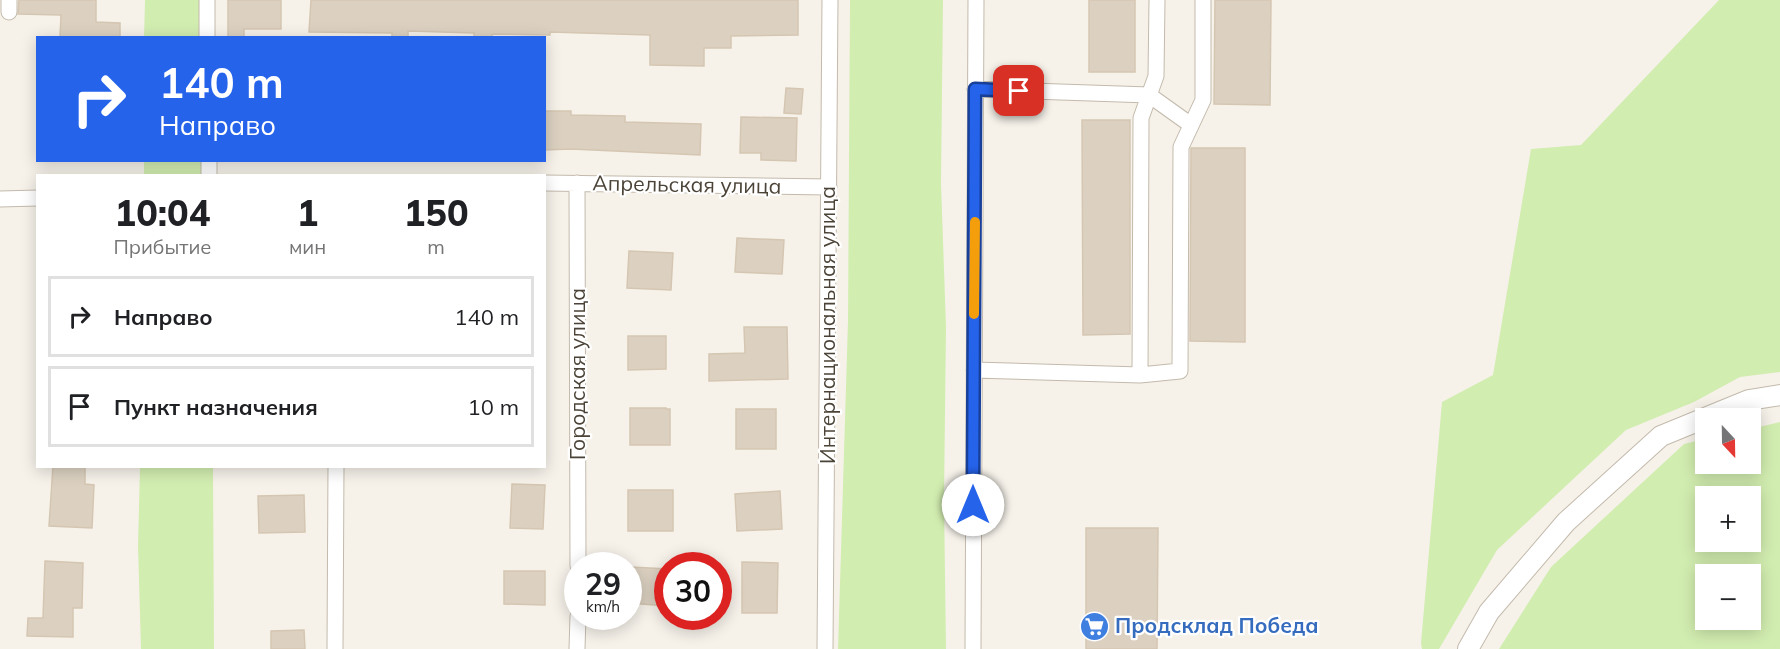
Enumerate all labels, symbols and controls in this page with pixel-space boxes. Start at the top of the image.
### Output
text: 140 m [159,56,284,109]
icon: right [60,60,138,138]
pin [993,65,1044,116]
icon: arrive [1002,74,1035,107]
text: Направо [159,108,276,142]
street label: Апрельская улица [592,169,782,199]
street label: Интернациональная улица [814,186,840,464]
text: 10:04 [115,190,210,235]
text: 1 [297,190,318,235]
text: 150 [404,190,469,235]
text: Прибытие [113,234,211,259]
text: мин [289,234,326,259]
text: m [427,234,445,259]
street label: Городская улица [564,288,590,460]
icon: right [63,300,96,333]
text: Направо [114,303,212,331]
text: 140 m [454,303,519,331]
icon: arrive [63,390,96,423]
text: Пункт назначения [114,393,318,421]
text: 10 m [468,393,519,421]
north arrow [1695,408,1761,474]
map controls [1695,408,1761,630]
position arrow [941,473,1005,537]
button: + [1695,486,1761,552]
speed limit sign: 30 [654,552,732,630]
button: − [1695,564,1761,630]
text: 29 [585,565,621,603]
text: km/h [586,597,620,616]
supermarket icon: Продсклад Победа [1078,610,1110,642]
place label: Продсклад Победа [1115,612,1319,638]

